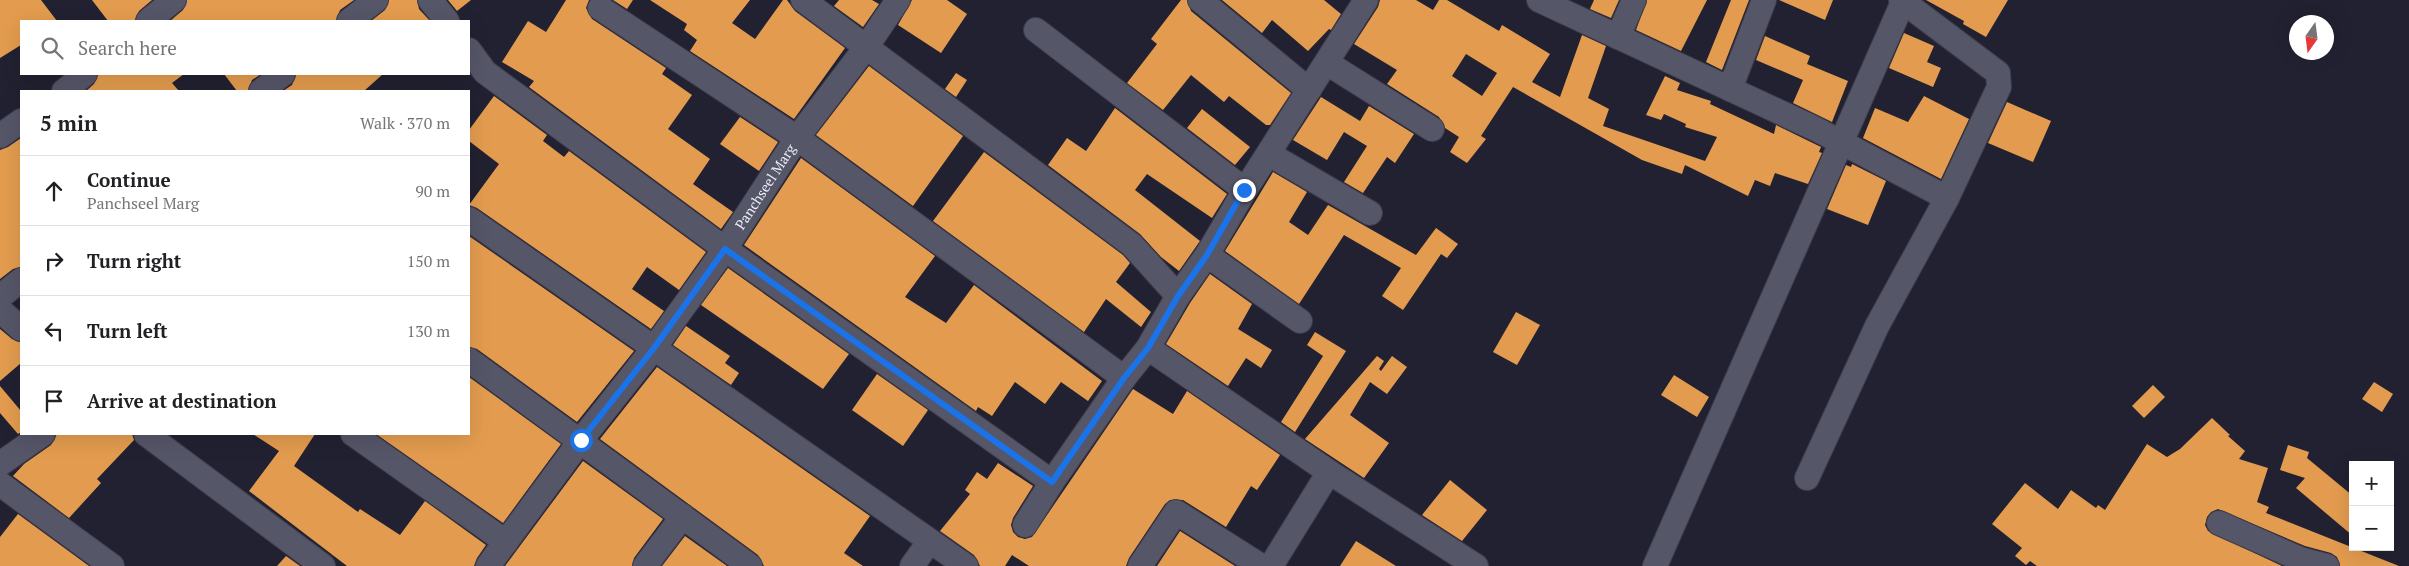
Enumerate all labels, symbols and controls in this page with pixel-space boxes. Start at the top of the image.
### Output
north arrow [2289,15,2334,60]
search box [20,20,470,75]
icon: search [38,34,66,62]
text: Search here [78,35,177,60]
text: 5 min [40,109,97,137]
text: Walk · 370 m [360,112,450,134]
street label: Panchseel Marg [730,140,800,233]
text: Continue [87,167,171,192]
icon: ahead [40,177,68,205]
route end [1233,179,1256,202]
text: 90 m [415,180,450,202]
text: Panchseel Marg [87,192,199,214]
icon: right [40,247,68,275]
text: Turn right [87,248,181,273]
text: 150 m [407,250,450,272]
icon: left [40,317,68,345]
text: Turn left [87,318,168,343]
text: 130 m [407,320,450,342]
icon: arrive [40,387,68,415]
text: Arrive at destination [87,388,276,413]
route start [570,429,593,452]
map controls [2349,461,2394,551]
button: + [2349,461,2394,506]
button: − [2349,506,2394,551]

